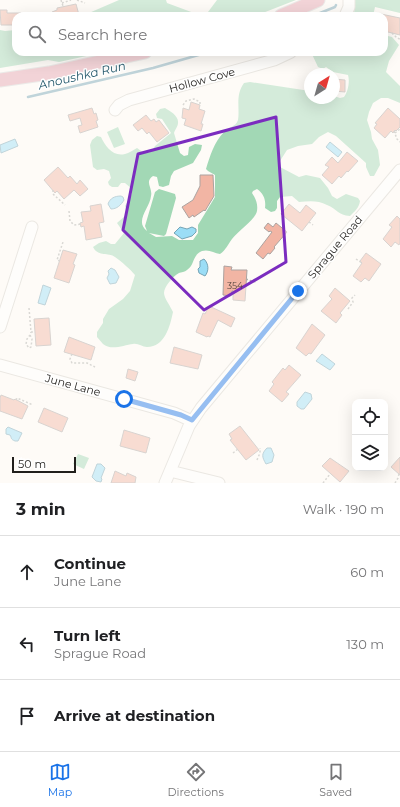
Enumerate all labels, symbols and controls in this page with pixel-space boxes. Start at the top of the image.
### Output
search box [12,12,388,56]
icon: search [26,23,48,45]
text: Search here [58,25,147,44]
water label: Anoushka Run [36,58,127,93]
street label: Hollow Cove [167,64,237,96]
north arrow [304,68,340,104]
street label: Sprague Road [305,213,365,281]
house number: 354 [227,280,243,291]
route end [289,282,307,300]
street label: June Lane [43,371,103,399]
route start [115,390,133,408]
map controls [352,399,388,471]
button: locate [352,399,388,435]
button: layers [352,435,388,471]
scale bar [12,455,76,474]
text: 50 m [18,457,46,471]
text: 3 min [16,499,66,519]
text: Walk · 190 m [303,501,384,517]
text: Continue [54,554,126,573]
icon: ahead [16,561,38,583]
text: 60 m [350,564,384,580]
text: June Lane [54,573,121,589]
text: Turn left [54,626,121,645]
icon: left [16,633,38,655]
text: 130 m [346,636,384,652]
text: Sprague Road [54,645,146,661]
icon: arrive [16,705,38,727]
text: Arrive at destination [54,706,215,725]
tab: Map [48,761,72,799]
tab: Directions [168,761,224,799]
tab: Saved [319,761,352,799]

